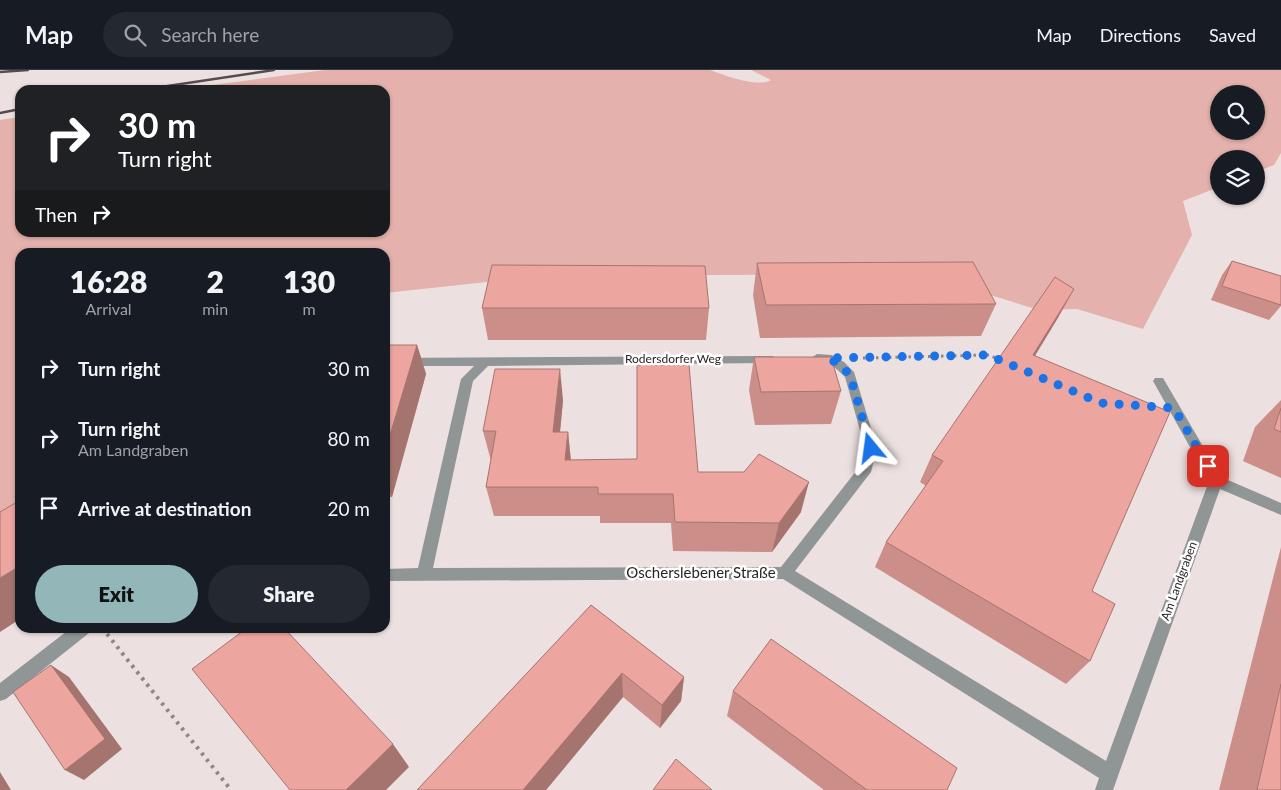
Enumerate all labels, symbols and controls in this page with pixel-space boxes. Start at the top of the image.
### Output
search box [103,12,453,57]
text: Map [25,20,73,49]
icon: search [121,21,149,49]
text: Search here [161,23,259,46]
text: Map [1036,24,1072,46]
text: Directions [1100,24,1181,46]
text: Saved [1209,24,1256,46]
map controls [1210,85,1265,205]
button: search [1210,85,1265,140]
text: 30 m [118,103,196,145]
icon: right [35,105,100,170]
text: Turn right [118,145,212,172]
button: layers [1210,150,1265,205]
icon: right [87,200,115,228]
text: Then [35,203,77,226]
text: 16:28 [70,263,147,299]
text: 2 [206,263,224,299]
text: 130 [283,263,335,299]
text: Arrival [86,299,132,318]
text: min [202,299,228,318]
text: m [302,299,316,318]
street label: Rodersdorfer Weg [625,351,721,366]
icon: right [35,354,63,382]
text: Turn right [78,357,160,380]
text: 30 m [327,357,370,380]
text: Turn right [78,417,160,440]
position arrow [844,421,896,473]
icon: right [35,424,63,452]
text: 80 m [327,427,370,450]
text: Am Landgraben [78,440,188,459]
pin [1187,445,1229,487]
icon: arrive [1194,452,1222,480]
icon: arrive [35,494,63,522]
text: Arrive at destination [78,497,251,520]
text: 20 m [327,497,370,520]
street label: Am Landgraben [1157,539,1200,622]
street label: Oscherslebener Straße [626,563,776,581]
button: Exit [35,565,198,623]
button: Share [208,565,370,623]

